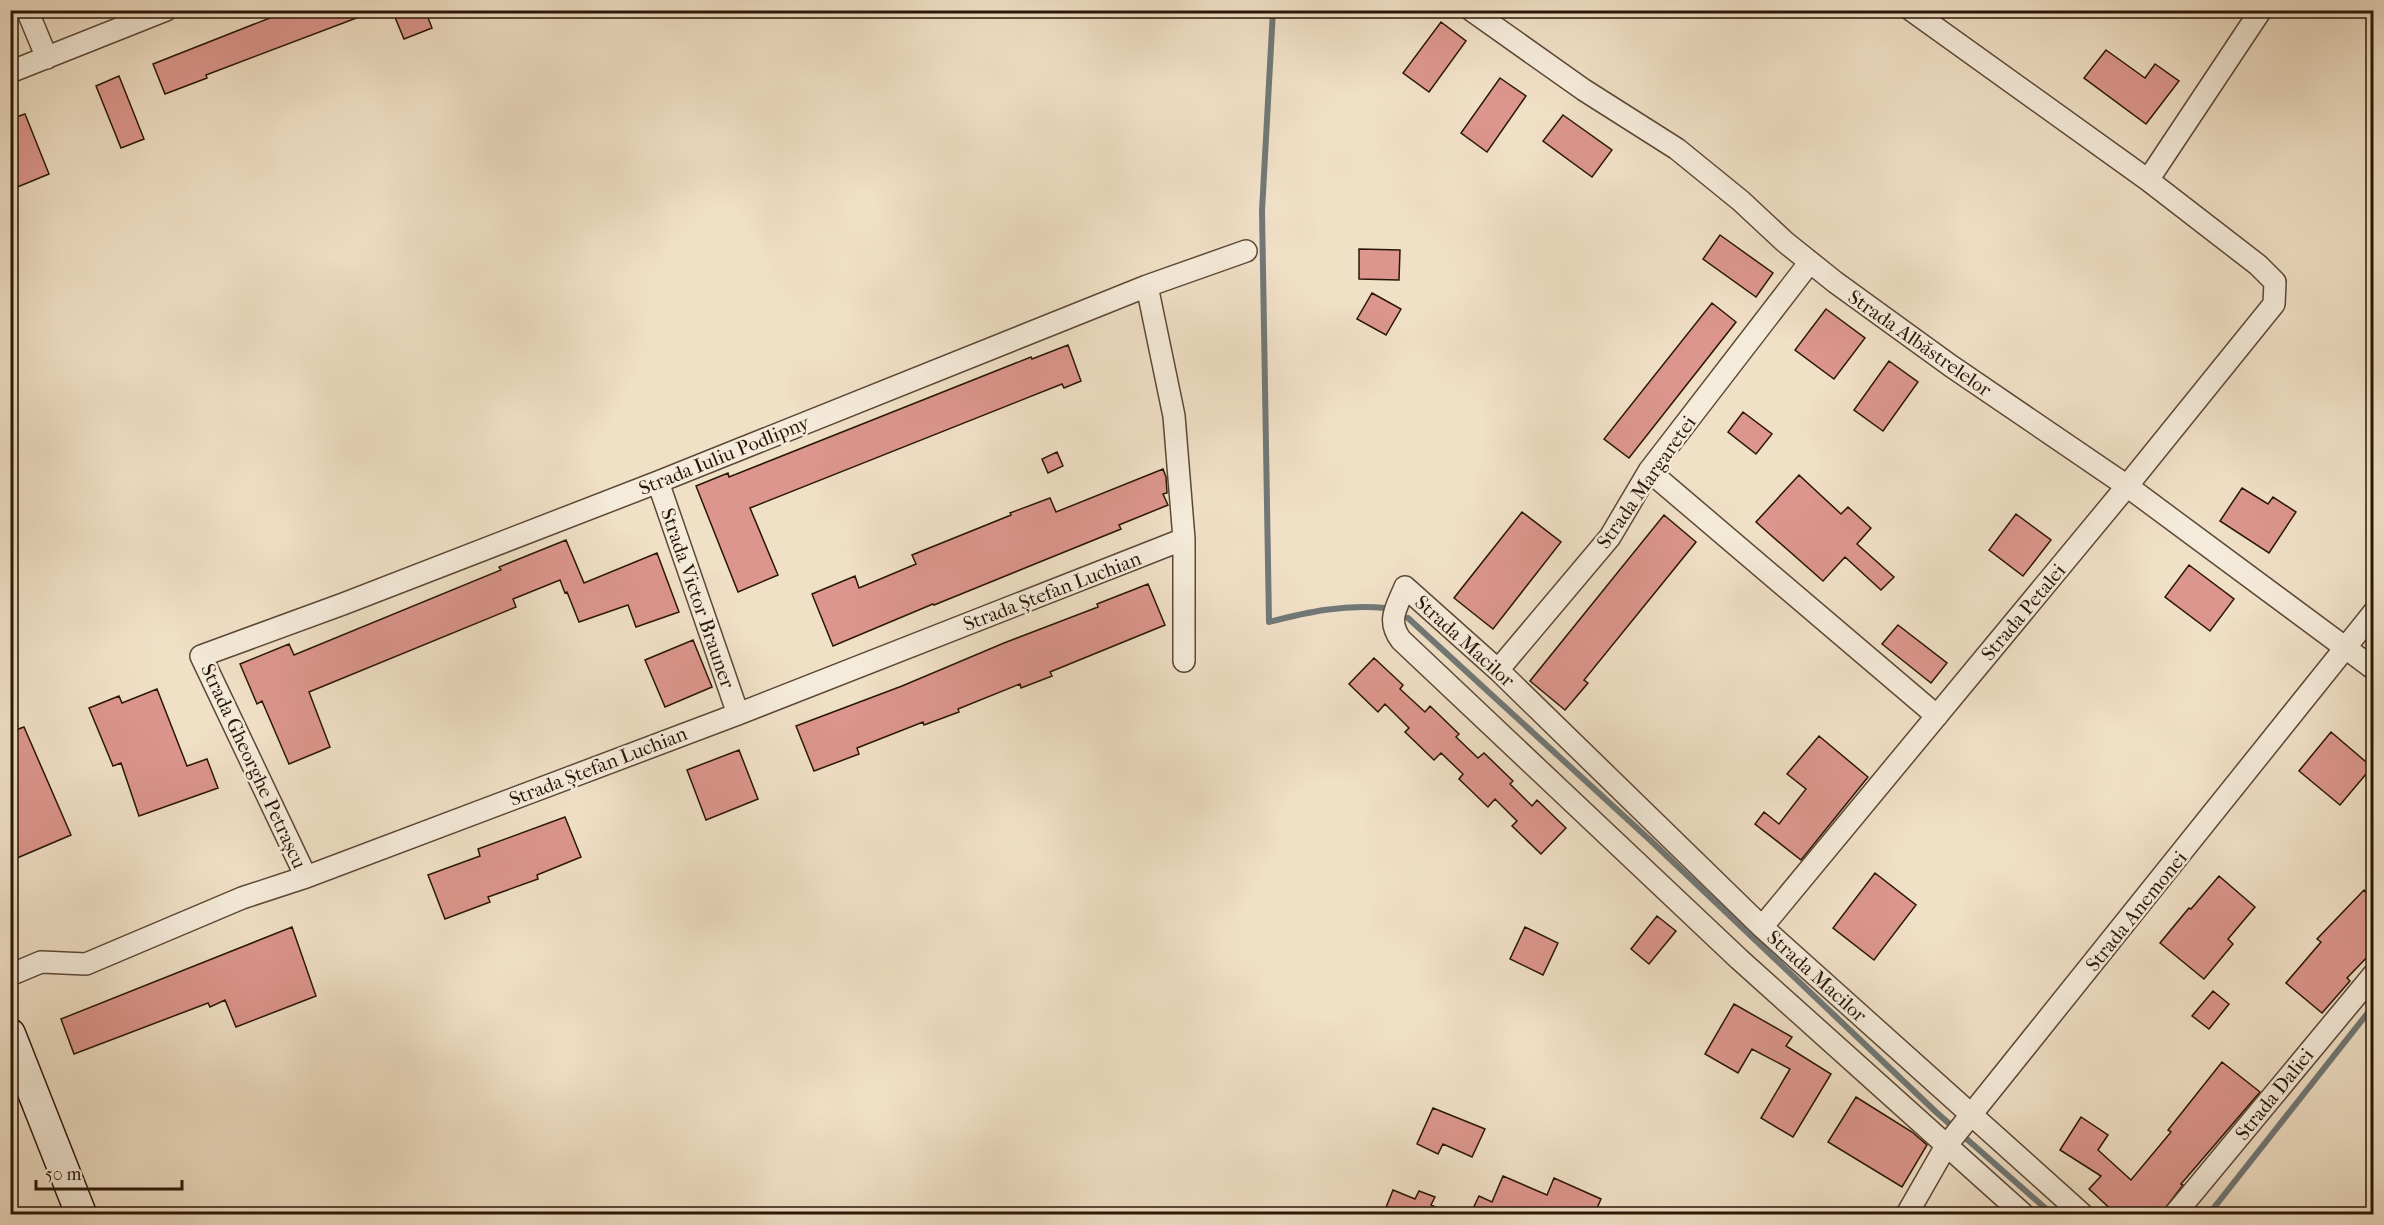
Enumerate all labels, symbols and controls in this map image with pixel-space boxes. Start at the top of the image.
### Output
street label: Strada Albăstrelelor [1844,285,1996,402]
street label: Strada Iuliu Podlipny [636,410,814,500]
street label: Strada Margaretei [1592,411,1701,553]
street label: Strada Victor Brauner [656,505,739,692]
street label: Strada Ștefan Luchian [960,547,1145,637]
street label: Strada Petalei [1976,559,2070,665]
street label: Strada Macilor [1410,591,1519,692]
street label: Strada Gheorghe Petrașcu [196,660,311,873]
street label: Strada Ștefan Luchian [506,722,691,812]
street label: Strada Anemonei [2081,847,2192,976]
street label: Strada Macilor [1762,926,1871,1027]
street label: Strada Daliei [2230,1044,2318,1145]
scale bar [36,1153,182,1191]
text: 50 m [45,1164,82,1185]

